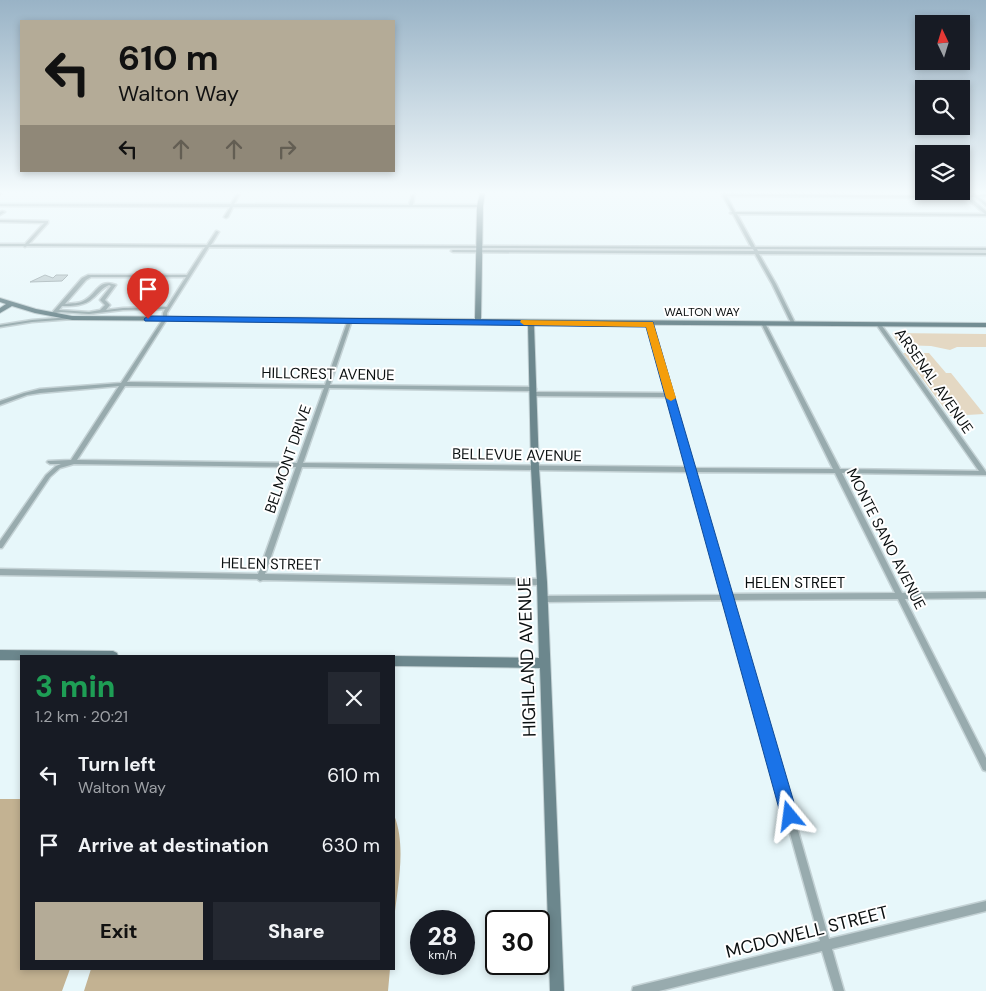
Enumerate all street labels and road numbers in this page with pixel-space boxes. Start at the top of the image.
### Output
street label: WALTON WAY [664,304,740,320]
street label: ARSENAL AVENUE [890,324,978,438]
street label: HILLCREST AVENUE [261,363,395,385]
street label: BELMONT DRIVE [260,402,316,516]
street label: BELLEVUE AVENUE [452,444,582,466]
street label: MONTE SANO AVENUE [842,465,930,613]
street label: HELEN STREET [221,553,321,575]
street label: HELEN STREET [745,573,845,593]
street label: HIGHLAND AVENUE [512,577,542,737]
street label: MCDOWELL STREET [723,900,891,964]

